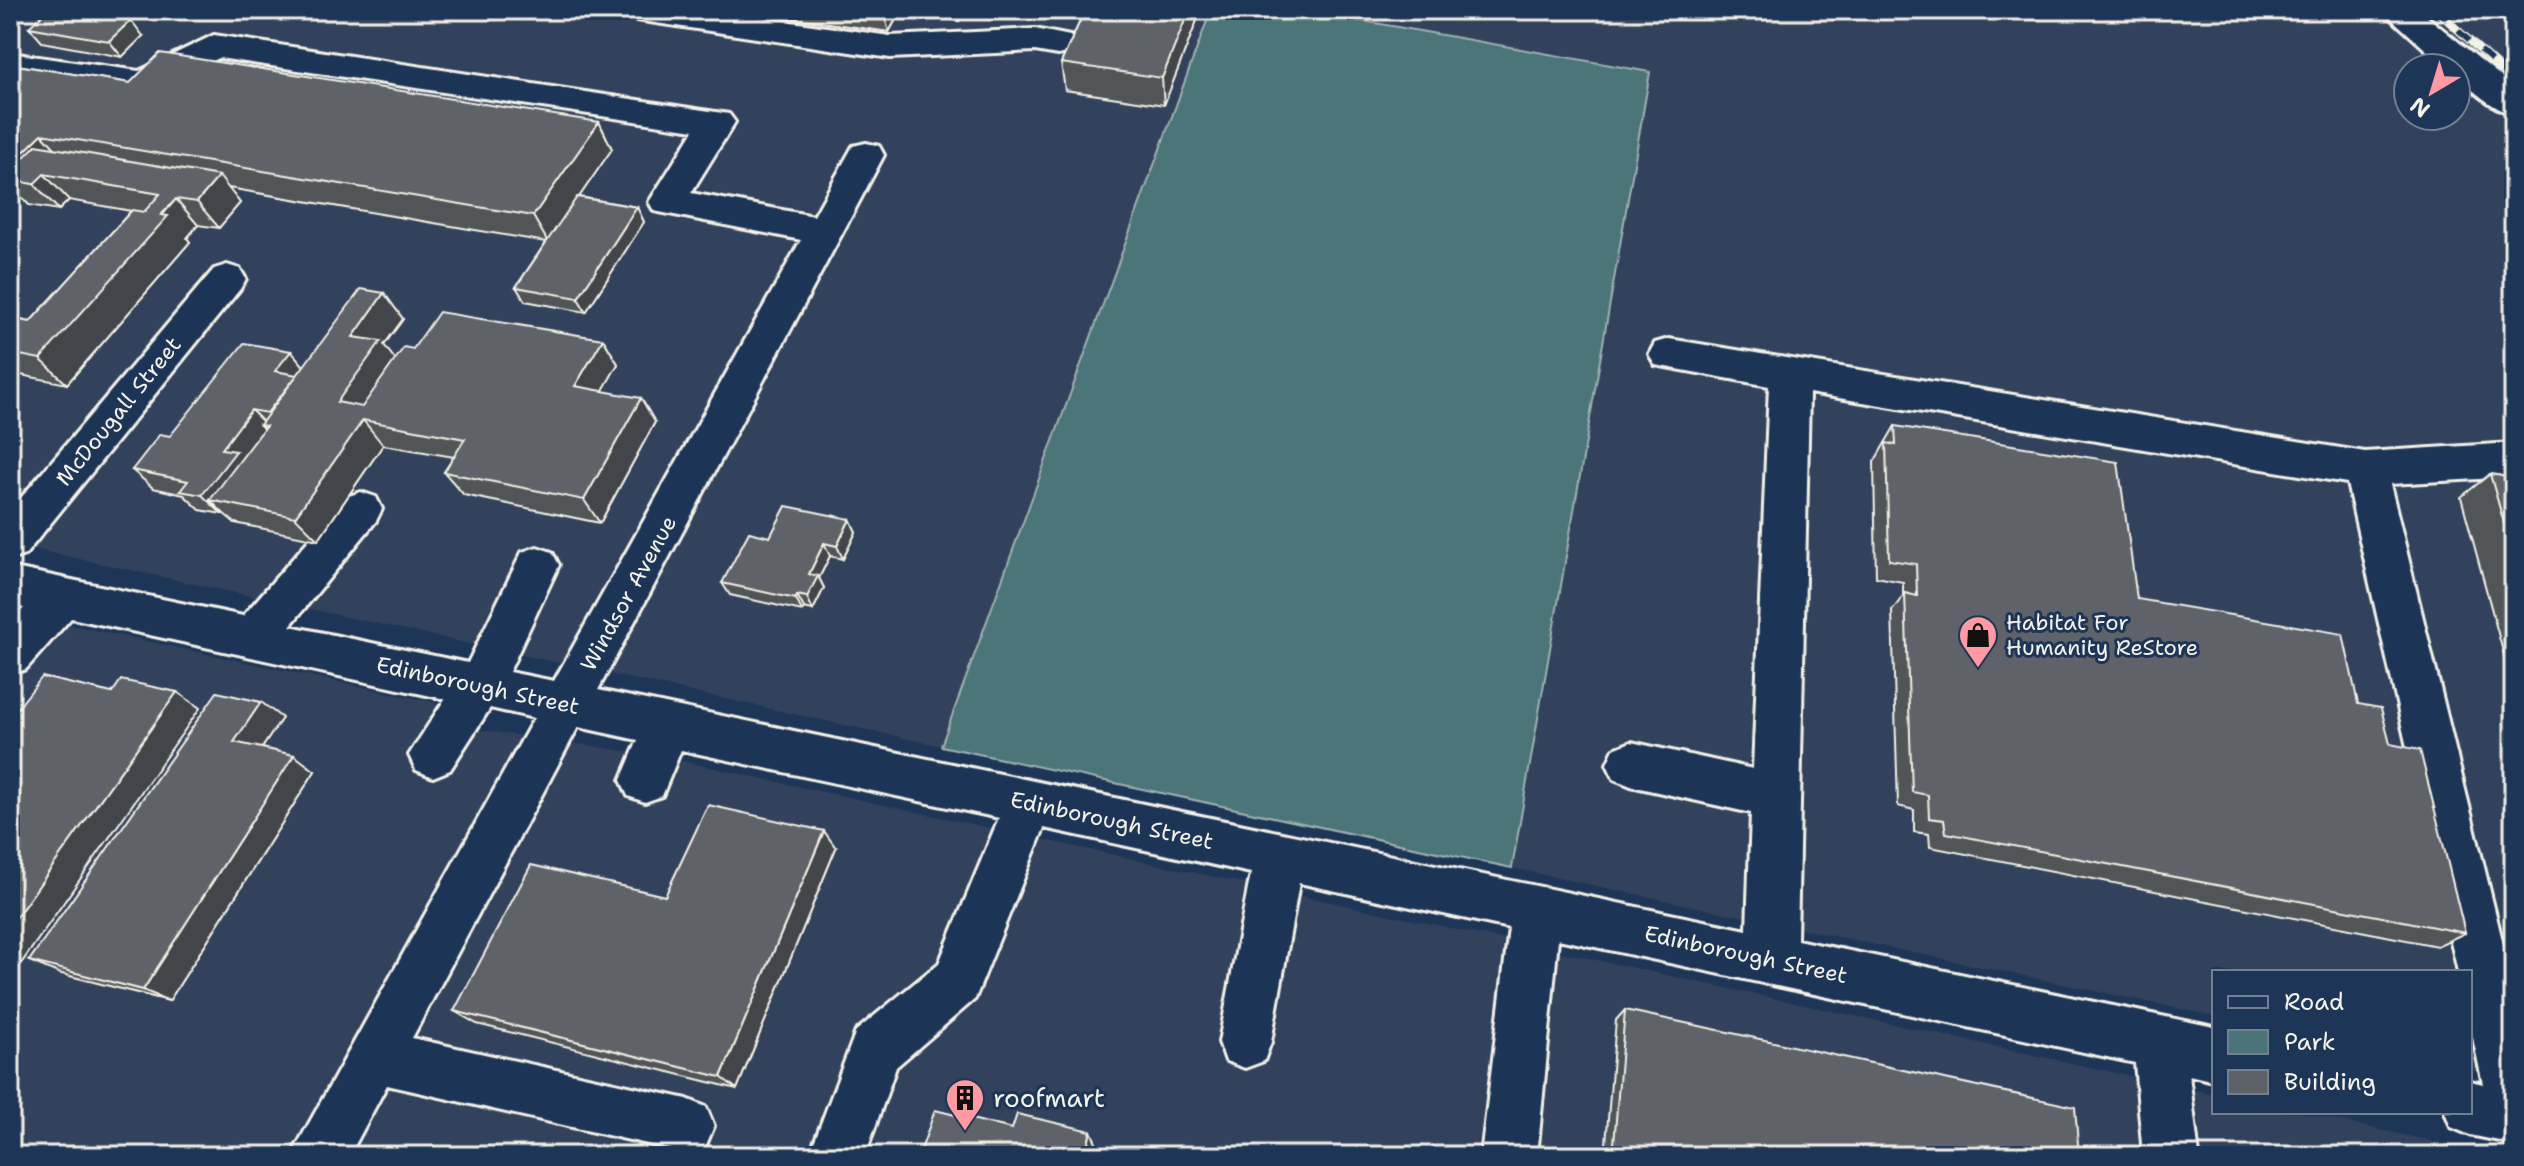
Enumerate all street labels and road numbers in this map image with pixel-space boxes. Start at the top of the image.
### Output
street label: McDougall Street [49,331,188,492]
street label: Windsor Avenue [574,510,683,676]
street label: Edinborough Street [374,650,582,721]
street label: Edinborough Street [1008,785,1216,856]
street label: Edinborough Street [1642,919,1850,990]

